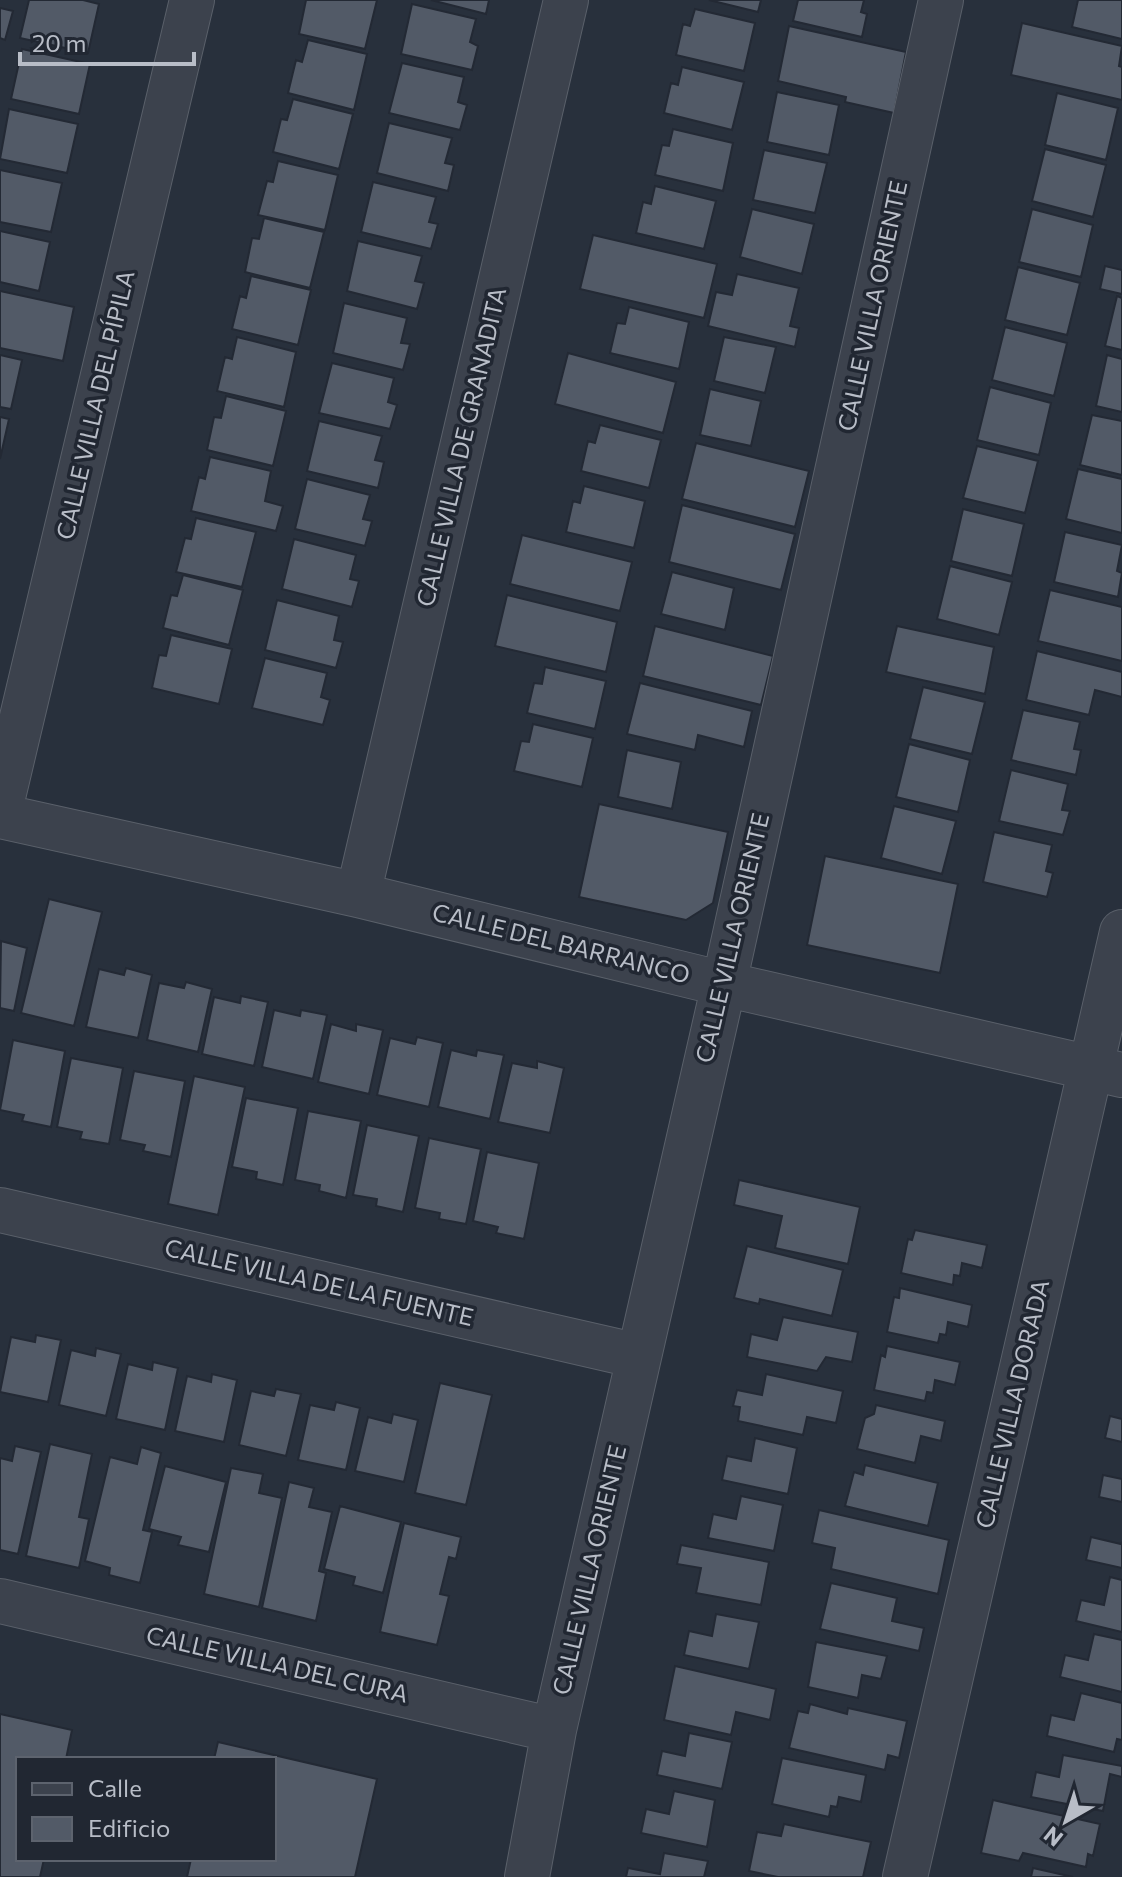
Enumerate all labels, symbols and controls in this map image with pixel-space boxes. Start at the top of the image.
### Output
scale bar [20,16,194,66]
text: 20 m [32,28,86,57]
street label: CALLE VILLA ORIENTE [831,178,912,434]
street label: CALLE VILLA DEL PÍPILA [49,267,140,542]
street label: CALLE VILLA DE GRANADITA [410,284,511,609]
street label: CALLE VILLA ORIENTE [689,810,774,1065]
street label: CALLE DEL BARRANCO [430,896,693,989]
street label: CALLE VILLA DE LA FUENTE [162,1232,476,1331]
street label: CALLE VILLA DORADA [969,1276,1054,1531]
street label: CALLE VILLA ORIENTE [546,1442,631,1697]
street label: CALLE VILLA DEL CURA [144,1619,411,1708]
legend [16,1757,276,1861]
text: Calle [88,1773,142,1802]
north arrow [1026,1781,1106,1861]
text: Edificio [88,1813,170,1842]
text: N [1038,1821,1068,1853]

